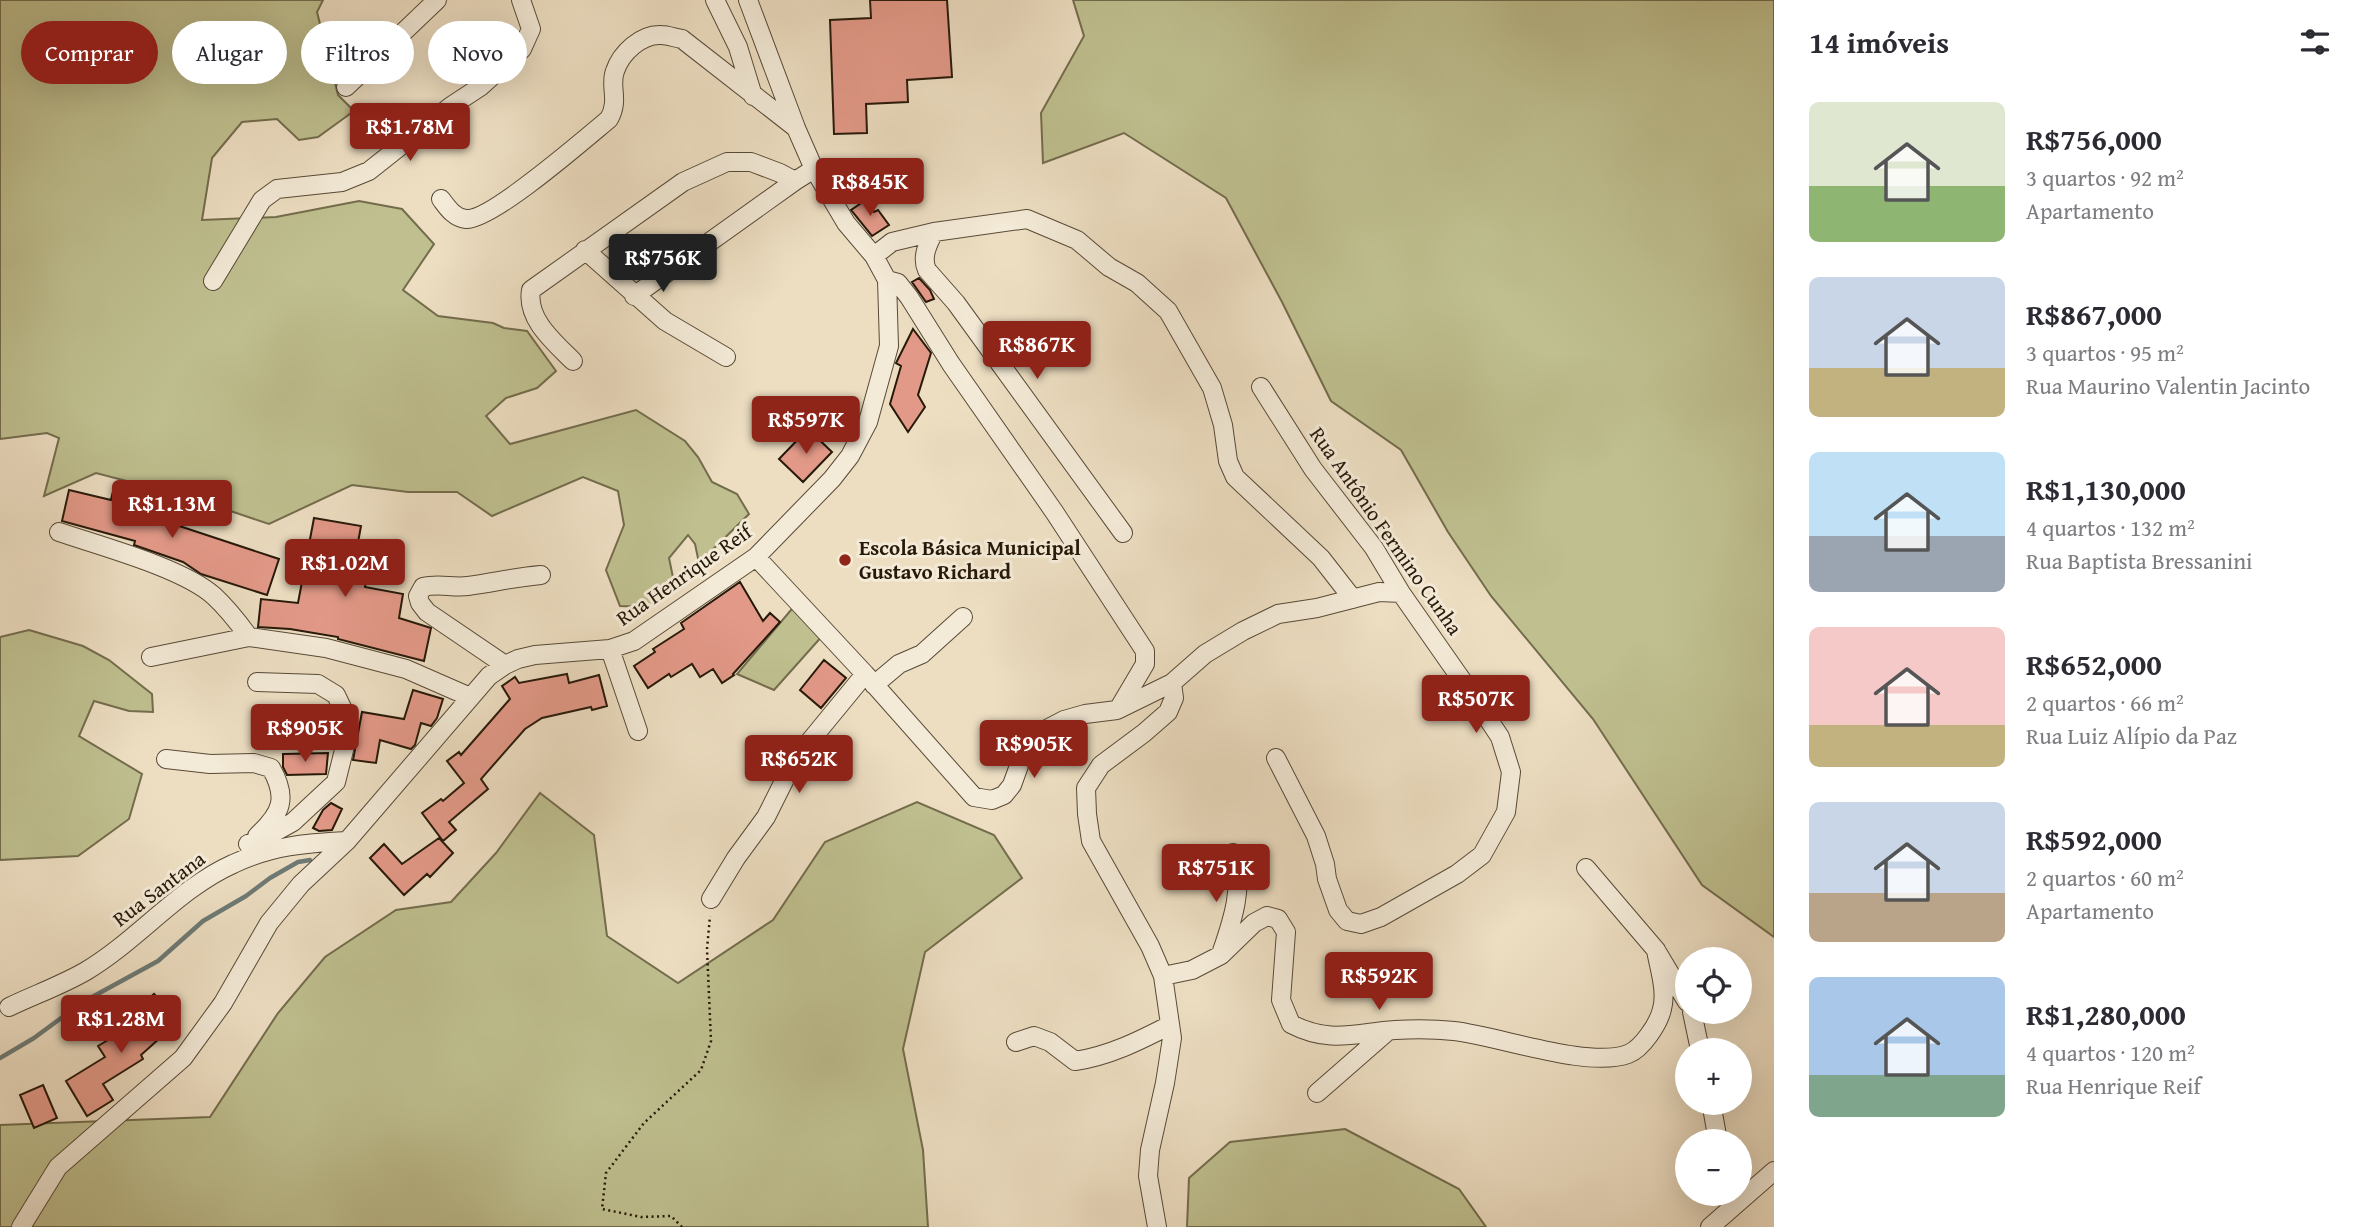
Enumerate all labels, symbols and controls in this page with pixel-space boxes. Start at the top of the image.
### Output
text: 14 imóveis [1809,20,1949,64]
chip: Comprar [21,21,158,84]
chip: Alugar [172,21,287,84]
chip: Filtros [301,21,414,84]
chip: Novo [428,21,527,84]
icon: filters [2296,23,2334,61]
pin: R$1.78M [345,104,475,163]
text: R$1.78M [366,109,454,142]
text: R$756,000 [2026,117,2162,161]
icon: home [1865,130,1949,214]
pin: R$845K [813,158,927,218]
text: 3 quartos · 92 m² [2026,161,2184,194]
text: R$845K [832,164,908,197]
text: Apartamento [2026,194,2154,227]
pin: R$756K [606,234,720,294]
text: R$756K [625,240,701,273]
text: R$867,000 [2026,292,2162,336]
icon: home [1865,305,1949,389]
pin: R$867K [980,322,1094,381]
text: R$867K [999,327,1075,360]
text: 3 quartos · 95 m² [2026,336,2184,369]
text: Rua Maurino Valentin Jacinto [2026,369,2310,402]
pin: R$597K [749,396,863,456]
text: R$597K [768,402,844,435]
street label: Rua Antônio Fermino Cunha [1303,420,1470,641]
text: R$1,130,000 [2026,467,2186,511]
pin: R$1.13M [107,480,237,540]
icon: home [1865,480,1949,564]
text: R$1.13M [128,486,216,519]
text: 4 quartos · 132 m² [2026,511,2195,544]
street label: Rua Henrique Reif [609,515,760,633]
place label: Escola Básica Municipal Gustavo Richard [859,532,1081,587]
pin: R$1.02M [280,540,410,599]
text: Rua Baptista Bressanini [2026,544,2253,577]
text: R$1.02M [301,545,389,578]
marker: Escola Básica Municipal Gustavo Richard [837,552,853,568]
text: R$652,000 [2026,642,2162,686]
icon: home [1865,655,1949,739]
pin: R$507K [1419,676,1533,735]
text: R$507K [1438,681,1514,714]
text: 2 quartos · 66 m² [2026,686,2184,719]
pin: R$905K [248,704,362,764]
text: R$905K [267,710,343,743]
text: Rua Luiz Alípio da Paz [2026,719,2237,752]
pin: R$905K [977,720,1091,780]
text: R$905K [996,726,1072,759]
pin: R$652K [742,736,856,795]
text: R$652K [761,741,837,774]
text: R$592,000 [2026,817,2162,861]
icon: home [1865,830,1949,914]
street label: Rua Santana [106,843,212,934]
pin: R$751K [1159,844,1273,904]
text: R$751K [1178,850,1254,883]
text: 2 quartos · 60 m² [2026,861,2184,894]
text: Apartamento [2026,894,2154,927]
map controls [1675,947,1752,1206]
button: locate [1675,947,1752,1024]
pin: R$592K [1322,953,1436,1012]
text: R$592K [1341,958,1417,991]
text: R$1,280,000 [2026,992,2186,1036]
pin: R$1.28M [56,996,186,1055]
text: R$1.28M [77,1001,165,1034]
icon: home [1865,1005,1949,1089]
text: 4 quartos · 120 m² [2026,1036,2195,1069]
button: + [1675,1038,1752,1115]
text: Rua Henrique Reif [2026,1069,2201,1102]
button: − [1675,1129,1752,1206]

